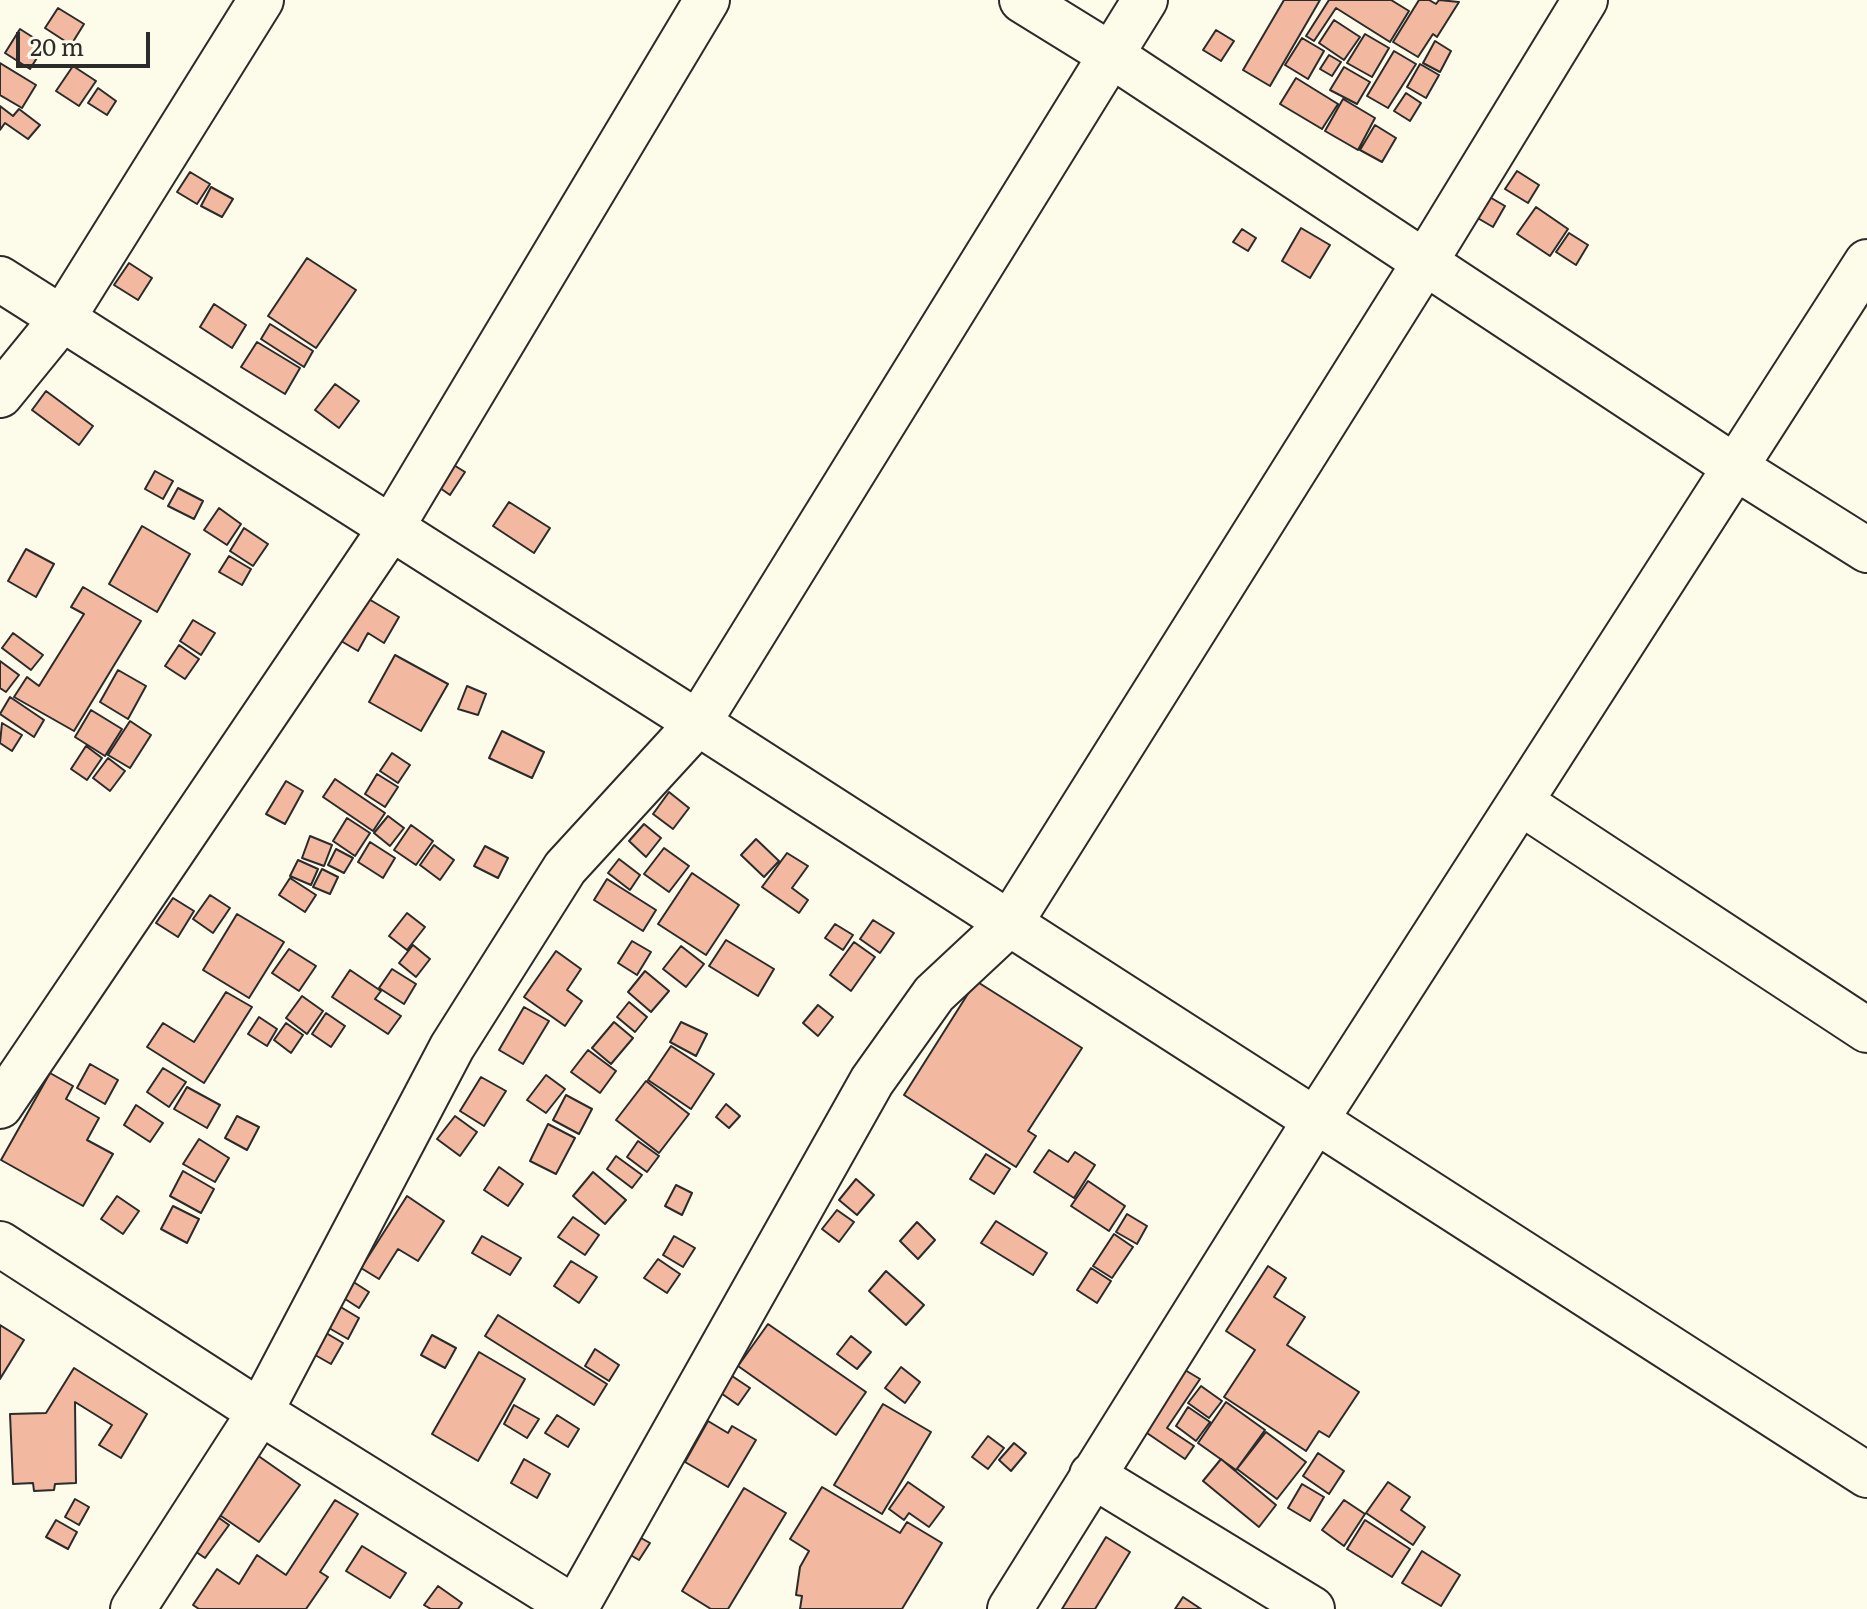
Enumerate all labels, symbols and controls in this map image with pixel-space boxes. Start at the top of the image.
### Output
scale bar [20,16,154,66]
text: 20 m [30,28,84,63]

